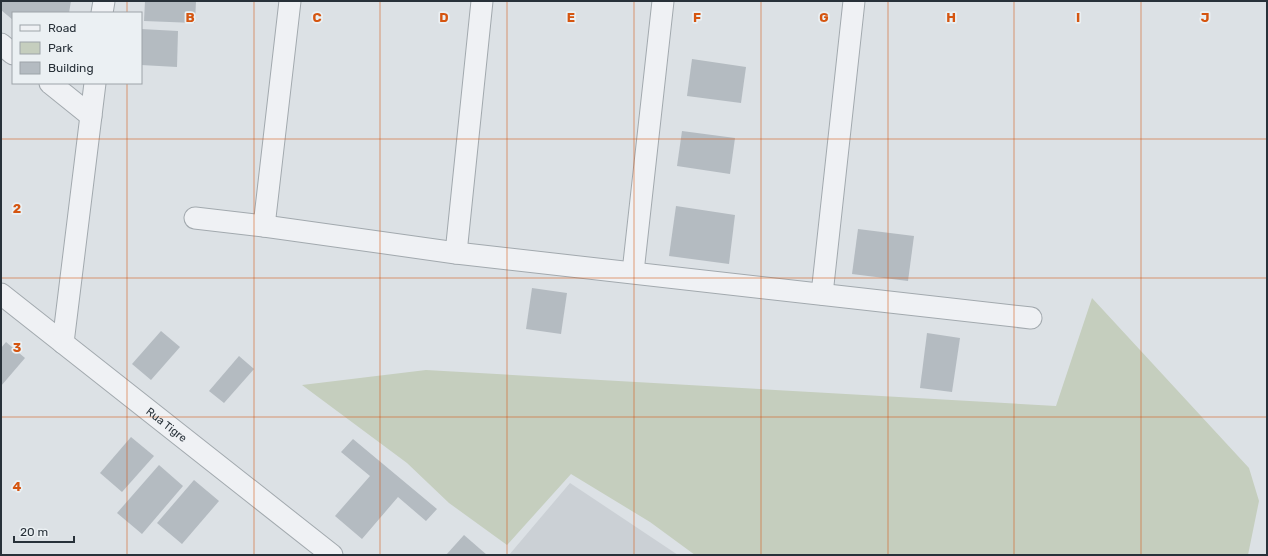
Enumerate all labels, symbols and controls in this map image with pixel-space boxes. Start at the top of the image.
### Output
text: B [185,10,195,25]
text: C [312,10,322,25]
text: D [439,10,449,25]
text: E [567,10,575,25]
text: F [693,10,701,25]
text: G [819,10,829,25]
text: H [946,10,956,25]
text: I [1076,10,1080,25]
text: J [1201,10,1209,25]
legend [12,12,142,84]
text: Road [48,21,76,35]
text: Park [48,41,74,55]
text: Building [48,61,94,75]
text: 2 [13,201,21,216]
text: 3 [13,340,22,355]
street label: Rua Tigre [144,405,190,445]
text: 4 [13,479,22,494]
scale bar [14,518,74,544]
text: 20 m [20,525,48,539]

